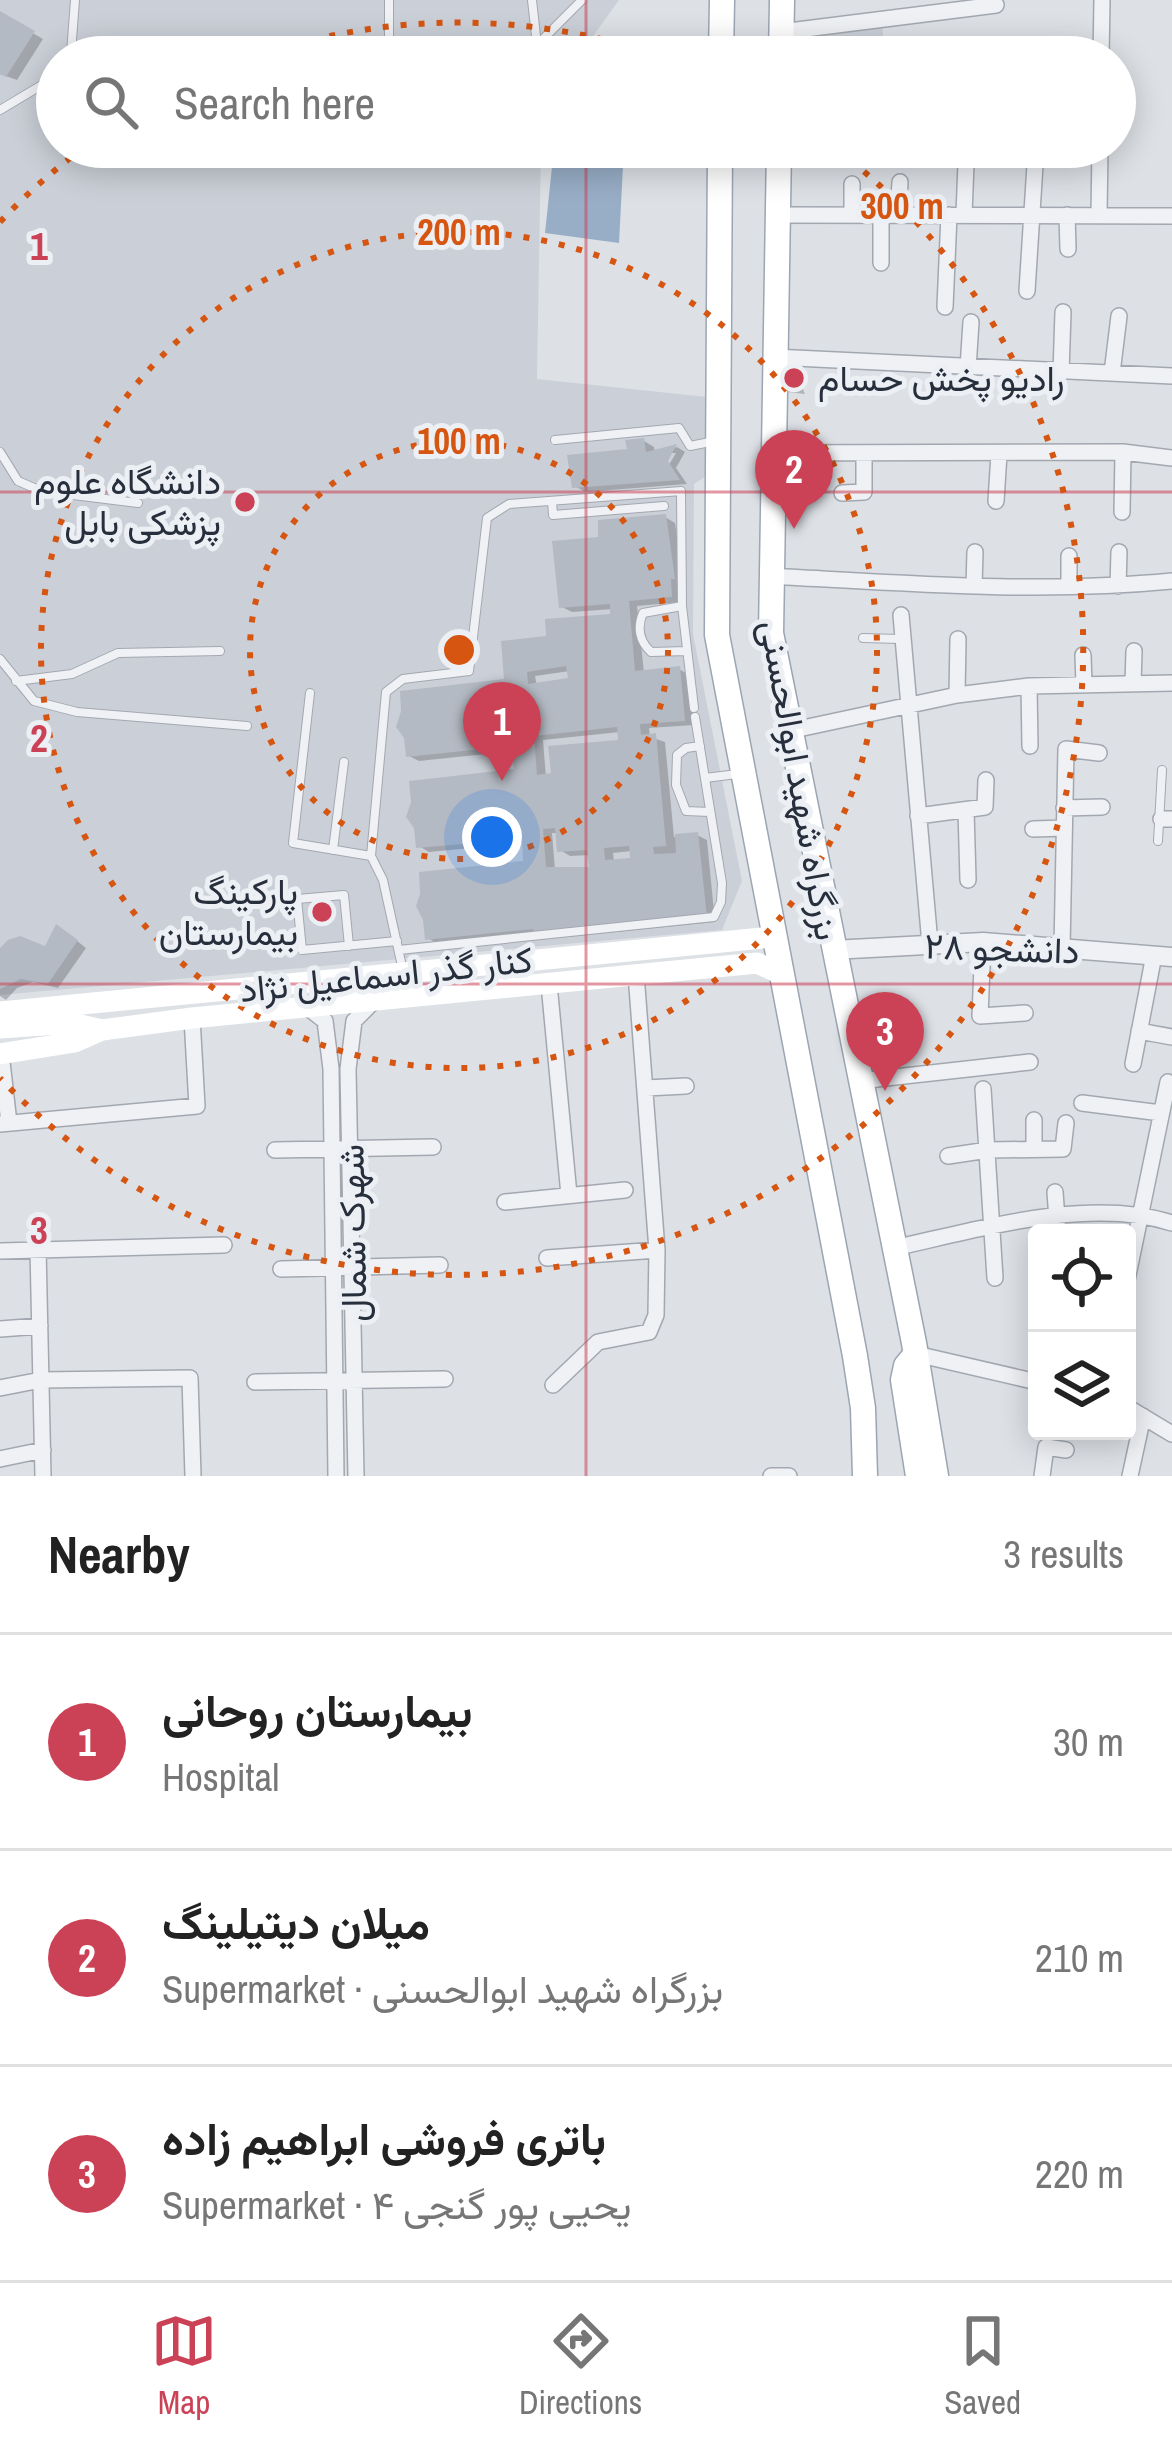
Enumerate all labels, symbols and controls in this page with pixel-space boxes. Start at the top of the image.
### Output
search box [36,36,1136,168]
icon: search [78,69,144,135]
text: Search here [174,72,375,133]
text: 300 m [860,182,944,230]
text: 200 m [417,208,501,256]
text: 1 [30,220,48,272]
place label: رادیو پخش حسام [818,354,1065,403]
marker: رادیو پخش حسام [781,365,807,391]
text: 100 m [417,417,501,465]
pin: 2 [755,430,833,529]
place label: دانشگاه علوم پزشکی بابل [34,457,221,547]
marker: دانشگاه علوم پزشکی بابل [232,489,258,515]
street label: بزرگراه شهید ابوالحسنی [749,616,853,944]
centre of rings [438,629,480,671]
pin: 1 [463,682,541,781]
text: 2 [30,712,48,764]
your location [462,807,522,867]
place label: پارکینگ بیمارستان [159,867,298,956]
marker: پارکینگ بیمارستان [309,899,335,925]
street label: دانشجو ۲۸ [924,921,1080,975]
street label: کنار گذر اسماعیل نژاد [237,935,535,1013]
pin: 3 [846,992,924,1091]
street label: شهرک شمال [326,1144,378,1322]
text: 3 [30,1204,48,1256]
map controls [1028,1224,1136,1440]
button: locate [1028,1224,1136,1332]
button: layers [1028,1332,1136,1440]
text: Nearby [48,1520,190,1589]
text: 3 results [1003,1528,1124,1580]
text: بیمارستان روحانی [162,1680,473,1741]
text: 1 [78,1716,96,1768]
text: 30 m [1053,1716,1124,1768]
text: Hospital [162,1751,279,1803]
text: میلان دیتیلینگ [162,1892,430,1953]
text: 2 [78,1932,96,1984]
text: 210 m [1035,1932,1124,1984]
text: Supermarket · بزرگراه شهید ابوالحسنی [162,1963,723,2015]
text: باتری فروشی ابراهیم زاده [162,2108,606,2169]
text: 3 [78,2148,96,2200]
text: 220 m [1035,2148,1124,2200]
text: Supermarket · یحیی پور گنجی ۴ [162,2179,632,2231]
tab: Map [151,2308,217,2424]
tab: Directions [519,2308,642,2424]
tab: Saved [944,2308,1021,2424]

